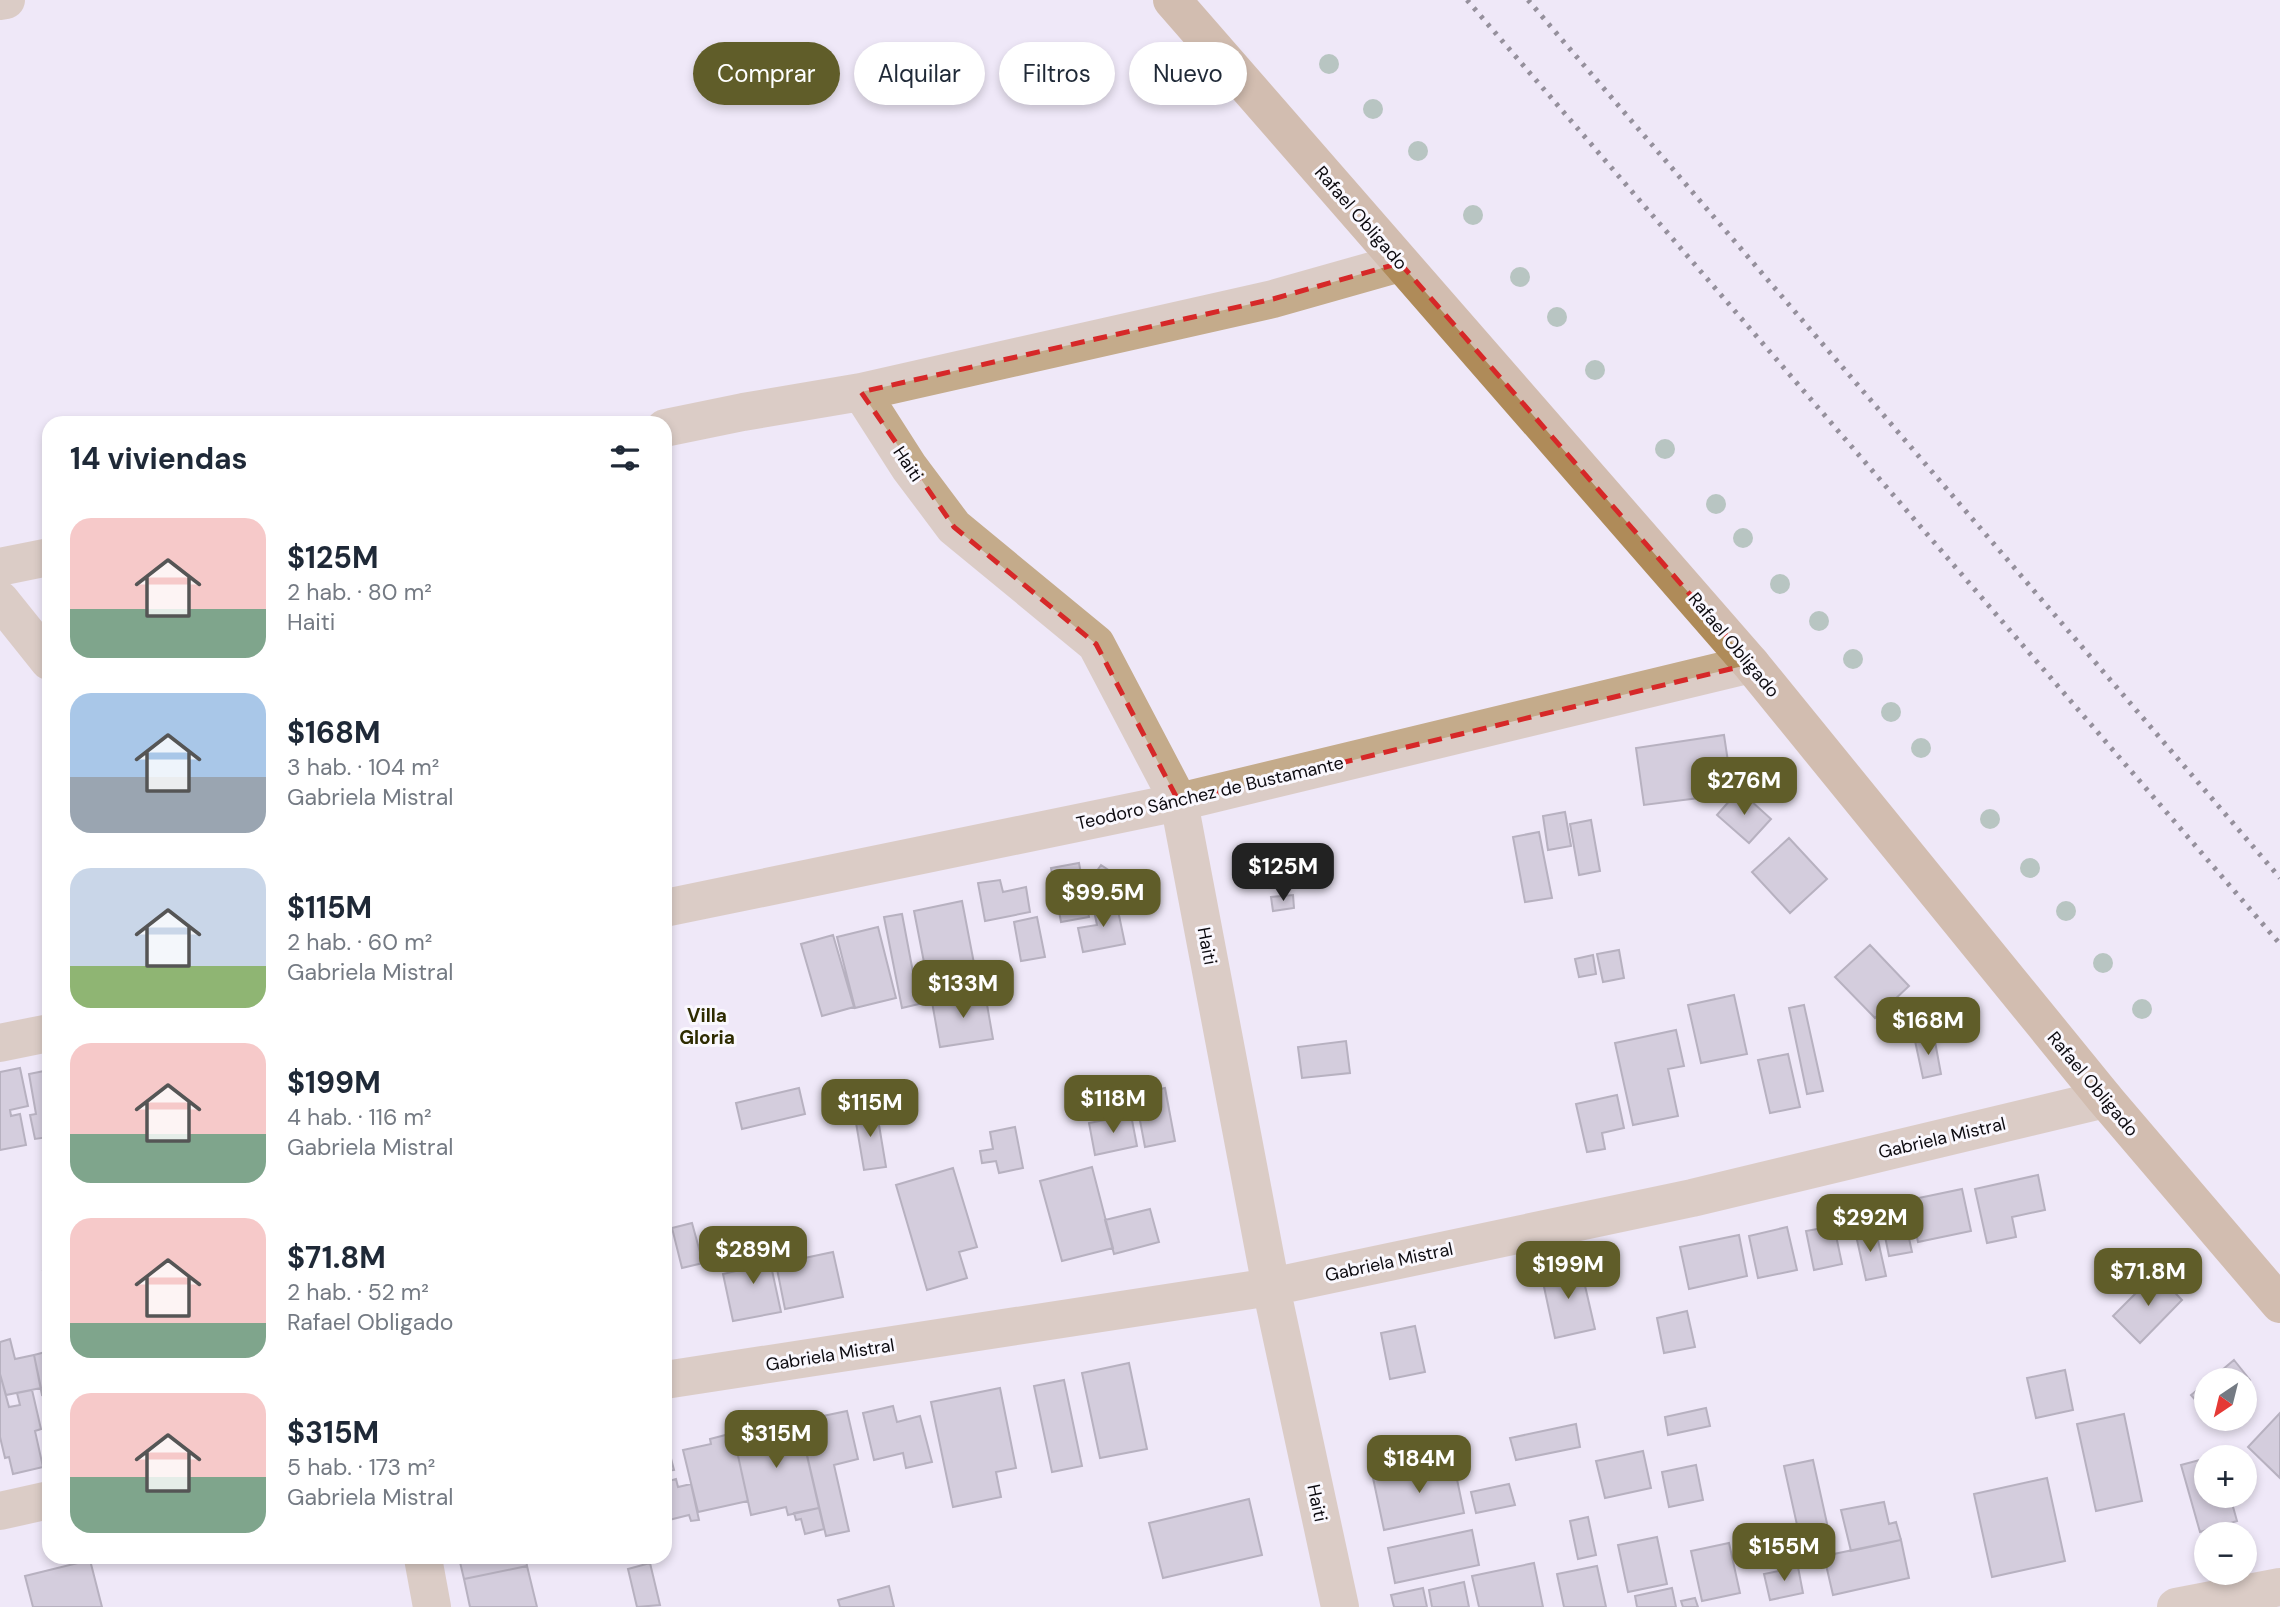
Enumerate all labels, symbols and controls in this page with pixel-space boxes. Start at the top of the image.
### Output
chip: Comprar [693,42,840,105]
chip: Alquilar [854,42,985,105]
chip: Filtros [999,42,1115,105]
chip: Nuevo [1129,42,1247,105]
street label: Rafael Obligado [1309,161,1413,275]
text: 14 viviendas [70,439,248,478]
icon: filters [606,439,644,477]
street label: Haiti [887,442,929,486]
text: $125M [287,538,379,577]
icon: home [126,546,210,630]
text: 2 hab. · 80 m² [287,577,432,607]
street label: Rafael Obligado [1683,587,1785,703]
text: Haiti [287,607,335,637]
text: $168M [287,713,381,752]
icon: home [126,721,210,805]
street label: Teodoro Sánchez de Bustamante [1074,751,1346,835]
text: 3 hab. · 104 m² [287,752,439,782]
pin: $276M [1695,758,1793,817]
text: $276M [1707,765,1781,795]
text: Gabriela Mistral [287,782,453,812]
pin: $125M [1234,844,1332,903]
text: $125M [1248,851,1318,881]
pin: $99.5M [1046,870,1160,929]
text: $99.5M [1062,877,1144,907]
text: $115M [287,888,372,927]
icon: home [126,896,210,980]
street label: Haiti [1192,925,1222,967]
text: 2 hab. · 60 m² [287,927,432,957]
text: Gabriela Mistral [287,957,453,987]
pin: $133M [914,960,1012,1020]
text: $133M [928,968,998,998]
pin: $168M [1879,998,1977,1057]
district label: Villa Gloria [679,1003,735,1050]
text: $168M [1892,1005,1964,1035]
street label: Rafael Obligado [2042,1026,2144,1142]
text: $199M [287,1063,381,1102]
icon: home [126,1071,210,1155]
pin: $118M [1064,1076,1162,1135]
pin: $115M [821,1080,919,1139]
text: $118M [1080,1083,1146,1113]
text: $115M [837,1087,903,1117]
text: 4 hab. · 116 m² [287,1102,432,1132]
street label: Gabriela Mistral [1876,1112,2008,1164]
text: Gabriela Mistral [287,1132,453,1162]
pin: $292M [1821,1194,1919,1254]
text: $292M [1832,1202,1908,1232]
pin: $289M [704,1226,802,1286]
text: $289M [715,1234,791,1264]
street label: Gabriela Mistral [1323,1237,1455,1287]
text: $71.8M [287,1238,386,1277]
pin: $199M [1519,1242,1617,1301]
icon: home [126,1246,210,1330]
pin: $71.8M [2091,1248,2205,1308]
text: $199M [1532,1249,1604,1279]
text: $71.8M [2110,1256,2186,1286]
text: 2 hab. · 52 m² [287,1277,429,1307]
text: Rafael Obligado [287,1307,453,1337]
street label: Gabriela Mistral [764,1333,896,1377]
north arrow [2194,1368,2258,1432]
map controls [2194,1368,2257,1585]
pin: $315M [727,1410,825,1470]
text: $315M [287,1413,379,1452]
text: $315M [741,1418,811,1448]
icon: home [126,1421,210,1505]
pin: $184M [1370,1436,1468,1495]
text: $184M [1383,1443,1455,1473]
button: + [2194,1445,2257,1508]
text: 5 hab. · 173 m² [287,1452,435,1482]
text: Gabriela Mistral [287,1482,453,1512]
street label: Haiti [1301,1482,1333,1524]
button: − [2194,1522,2257,1585]
pin: $155M [1735,1524,1833,1583]
text: $155M [1748,1531,1820,1561]

